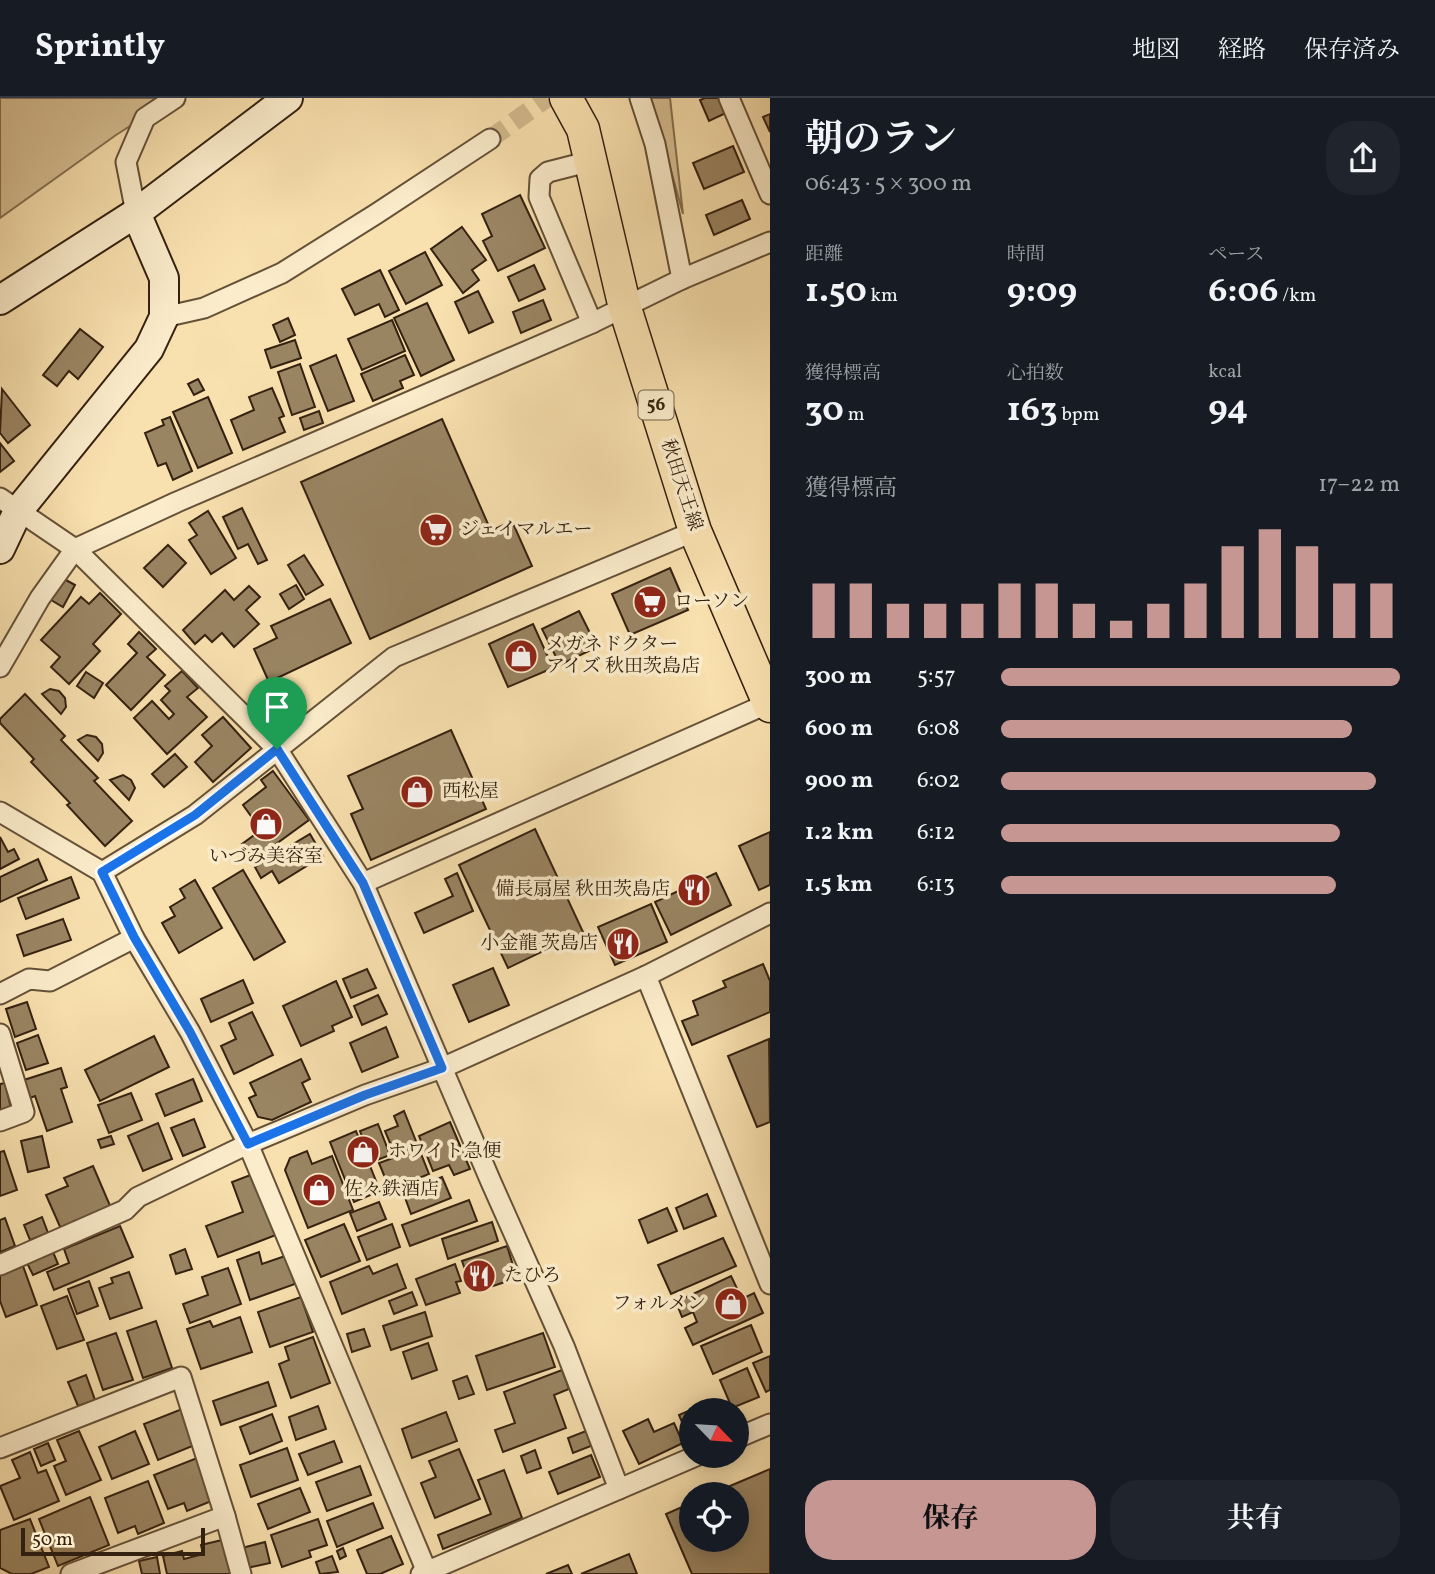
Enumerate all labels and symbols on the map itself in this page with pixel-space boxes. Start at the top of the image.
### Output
road number: 56 [638,390,674,419]
street label: 秋田天王線 [654,436,708,534]
supermarket icon: ジェイマルエー [417,511,455,549]
place label: ジェイマルエー [460,517,593,543]
supermarket icon: ローソン [631,583,669,621]
place label: ローソン [674,589,749,615]
place label: メガネドクター アイズ 秋田茨島店 [546,632,700,680]
shop icon: メガネドクター アイズ 秋田茨島店 [502,637,540,675]
pin [247,677,307,749]
shop icon: 西松屋 [398,773,436,811]
place label: 西松屋 [442,779,499,805]
shop icon: いづみ美容室 [247,805,285,843]
place label: いづみ美容室 [209,844,323,870]
restaurant icon: 備長扇屋 秋田茨島店 [675,871,713,909]
place label: 備長扇屋 秋田茨島店 [495,877,670,903]
restaurant icon: 小金龍 茨島店 [604,925,642,963]
place label: 小金龍 茨島店 [480,931,598,957]
shop icon: ホワイト急便 [344,1133,382,1171]
place label: ホワイト急便 [388,1139,501,1165]
shop icon: 佐々鉄酒店 [300,1171,338,1209]
place label: 佐々鉄酒店 [344,1177,439,1203]
restaurant icon: たひろ [460,1257,498,1295]
place label: たひろ [504,1263,561,1289]
shop icon: フォルメン [712,1285,750,1323]
place label: フォルメン [613,1291,706,1317]
north arrow [679,1398,749,1468]
scale bar [21,1525,205,1557]

